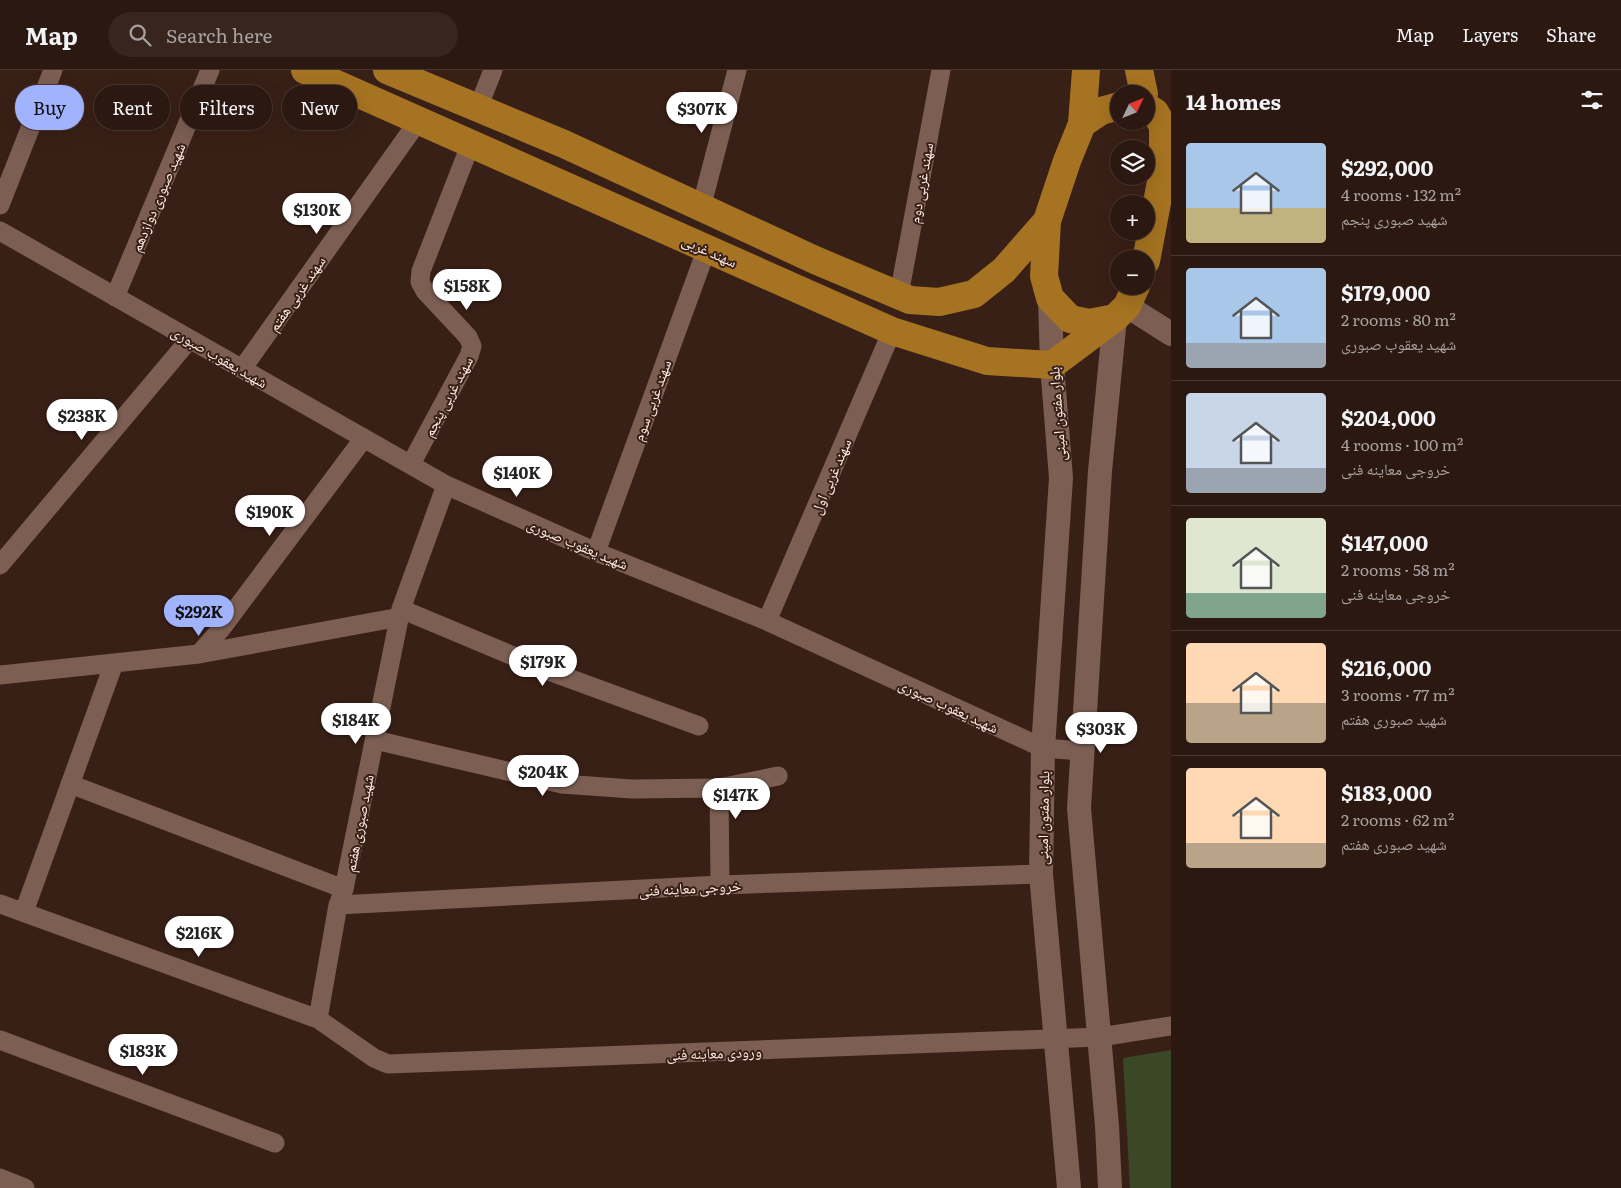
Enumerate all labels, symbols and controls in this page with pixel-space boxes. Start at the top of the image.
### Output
search box [108,12,458,57]
text: Map [25,17,78,52]
icon: search [126,21,154,49]
text: Search here [166,21,272,49]
text: Map [1396,21,1434,48]
text: Layers [1462,21,1518,48]
text: Share [1546,21,1596,48]
chip: Buy [15,85,84,130]
chip: Rent [94,85,170,130]
chip: Filters [180,85,272,130]
chip: New [282,85,357,130]
north arrow [1110,85,1155,130]
map controls [1110,85,1155,295]
text: 14 homes [1186,85,1281,116]
icon: filters [1578,86,1606,114]
pin: $307K [667,92,737,134]
text: $307K [677,96,727,120]
street label: شهید صبوری دوازدهم [124,139,190,255]
button: layers [1110,140,1155,185]
street label: سهند غربی دوم [902,141,938,225]
text: $292,000 [1341,151,1433,182]
icon: home [1226,163,1286,223]
text: 4 rooms · 132 m² [1341,182,1461,206]
pin: $130K [282,192,352,235]
button: + [1110,195,1155,240]
text: $130K [293,197,341,221]
text: شهید صبوری پنجم [1341,206,1447,230]
street label: سهند غربی [679,228,741,272]
street label: سهند غربی هفتم [261,250,331,336]
button: − [1110,250,1155,295]
pin: $158K [432,268,502,311]
text: $158K [444,273,490,297]
text: $179,000 [1341,276,1431,307]
icon: home [1226,288,1286,348]
text: 2 rooms · 80 m² [1341,307,1456,331]
street label: شهید یعقوب صبوری [167,319,273,393]
text: شهید یعقوب صبوری [1341,331,1456,355]
street label: سهند غربی پنجم [416,351,478,441]
street label: سهند غربی سوم [626,356,676,444]
street label: بلوار مفتون امینی [1041,366,1071,462]
pin: $238K [47,398,117,441]
text: $204,000 [1341,401,1436,432]
text: $238K [57,403,107,427]
icon: home [1226,413,1286,473]
text: 4 rooms · 100 m² [1341,432,1463,456]
street label: سهند غربی اول [804,434,856,518]
pin: $140K [482,456,552,498]
text: خروجی معاینه فنی [1341,456,1450,480]
text: $140K [493,460,541,484]
pin: $190K [235,494,305,537]
text: $190K [246,499,294,523]
street label: شهید یعقوب صبوری [524,511,632,575]
text: $147,000 [1341,526,1428,557]
icon: home [1226,538,1286,598]
text: 2 rooms · 58 m² [1341,557,1455,581]
text: خروجی معاینه فنی [1341,581,1450,605]
pin: $292K [164,594,234,637]
text: $292K [175,599,223,623]
pin: $179K [508,644,578,687]
text: $179K [520,649,566,673]
text: $216,000 [1341,651,1431,682]
icon: home [1226,663,1286,723]
street label: شهید یعقوب صبوری [895,672,1003,738]
text: 3 rooms · 77 m² [1341,682,1455,706]
pin: $184K [321,702,391,745]
text: شهید صبوری هفتم [1341,706,1447,730]
text: $184K [332,707,380,731]
pin: $303K [1066,712,1136,754]
text: $303K [1076,716,1126,740]
pin: $204K [508,754,578,797]
text: $204K [518,759,568,783]
street label: بلوار مفتون امینی [1030,771,1054,865]
street label: شهید صبوری هفتم [337,772,379,874]
text: $183,000 [1341,776,1432,807]
pin: $147K [701,778,771,820]
text: $147K [713,782,759,806]
icon: home [1226,788,1286,848]
text: 2 rooms · 62 m² [1341,807,1454,831]
text: شهید صبوری هفتم [1341,831,1447,855]
street label: خروجی معاینه فنی [638,873,742,901]
pin: $216K [164,916,234,958]
text: $216K [176,920,222,944]
pin: $183K [108,1034,178,1076]
text: $183K [120,1038,166,1062]
street label: ورودی معاینه فنی [666,1039,762,1065]

